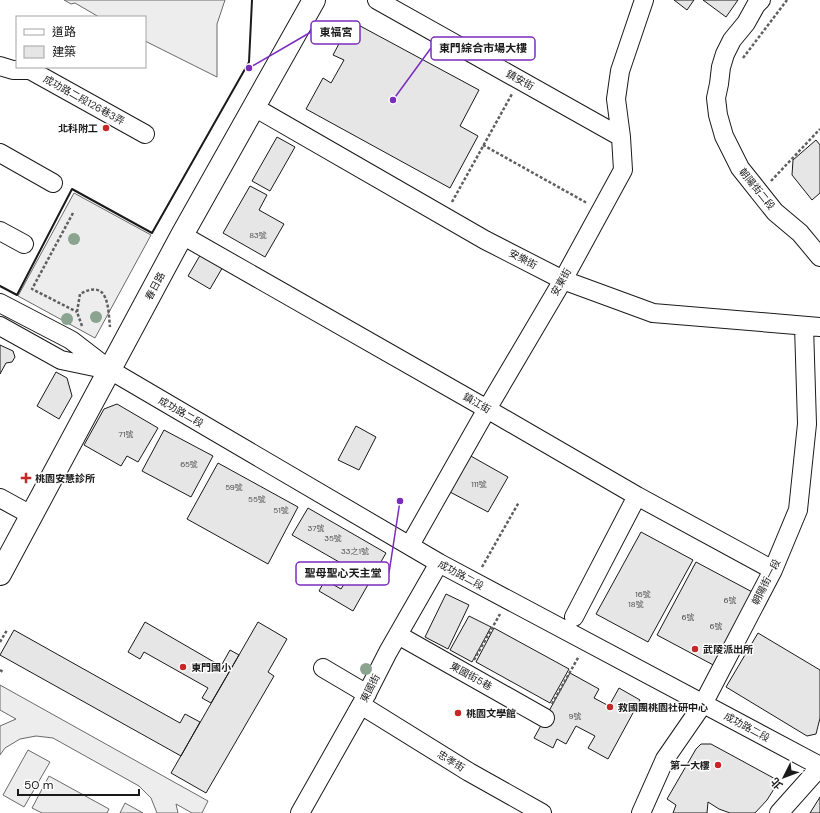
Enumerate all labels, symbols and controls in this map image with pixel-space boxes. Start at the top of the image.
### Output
legend [16,16,146,68]
callout: 東福宮 [311,21,360,44]
text: 道路 [52,24,76,40]
text: 東福宮 [320,25,353,39]
callout: 東門綜合市場大樓 [431,37,535,60]
text: 東門綜合市場大樓 [439,41,527,55]
text: 建築 [52,44,76,60]
street label: 鎮安街 [504,67,536,93]
street label: 成功路二段126巷3弄 [41,72,127,128]
place label: 北科附工 [58,122,98,135]
marker: 北科附工 [101,123,111,133]
street label: 朝陽街二段 [736,165,778,213]
house number: 83號 [249,230,267,240]
street label: 安樂街 [507,246,539,272]
street label: 安東街 [548,266,574,298]
street label: 春日路 [142,270,168,302]
street label: 鎮江街 [461,390,493,416]
street label: 成功路二段 [156,394,206,430]
house number: 71號 [119,429,133,439]
house number: 65號 [180,459,198,469]
marker: 桃園安慧診所 [20,472,32,484]
place label: 桃園安慧診所 [35,472,95,485]
house number: 111號 [471,479,487,489]
house number: 59號 [225,482,243,492]
house number: 55號 [248,494,266,504]
house number: 51號 [273,505,289,515]
house number: 37號 [308,523,324,533]
house number: 35號 [324,533,342,543]
house number: 33之1號 [341,546,369,556]
street label: 朝陽街一段 [749,557,783,607]
street label: 成功路二段 [436,558,486,592]
callout: 聖母聖心天主堂 [296,562,389,585]
text: 聖母聖心天主堂 [305,566,382,580]
house number: 16號 [635,589,651,599]
house number: 6號 [723,595,737,605]
house number: 18號 [628,599,644,609]
house number: 6號 [681,612,695,622]
house number: 6號 [709,621,723,631]
place label: 武陵派出所 [703,643,753,656]
marker: 武陵派出所 [690,644,700,654]
street label: 東國街5巷 [448,659,494,693]
place label: 東門國小 [191,661,232,674]
marker: 東門國小 [178,662,188,672]
street label: 東國街 [357,672,383,704]
place label: 救國團桃園社研中心 [618,701,708,714]
marker: 救國團桃園社研中心 [605,702,615,712]
place label: 桃園文學館 [466,707,516,720]
marker: 桃園文學館 [453,708,463,718]
street label: 成功路二段 [722,710,772,744]
house number: 9號 [568,711,582,721]
street label: 忠孝街 [435,748,467,774]
north arrow [764,757,804,797]
place label: 第一大樓 [670,759,710,772]
marker: 第一大樓 [713,760,723,770]
scale bar [18,771,139,797]
text: 北 [768,775,785,792]
text: 50 m [24,777,53,793]

